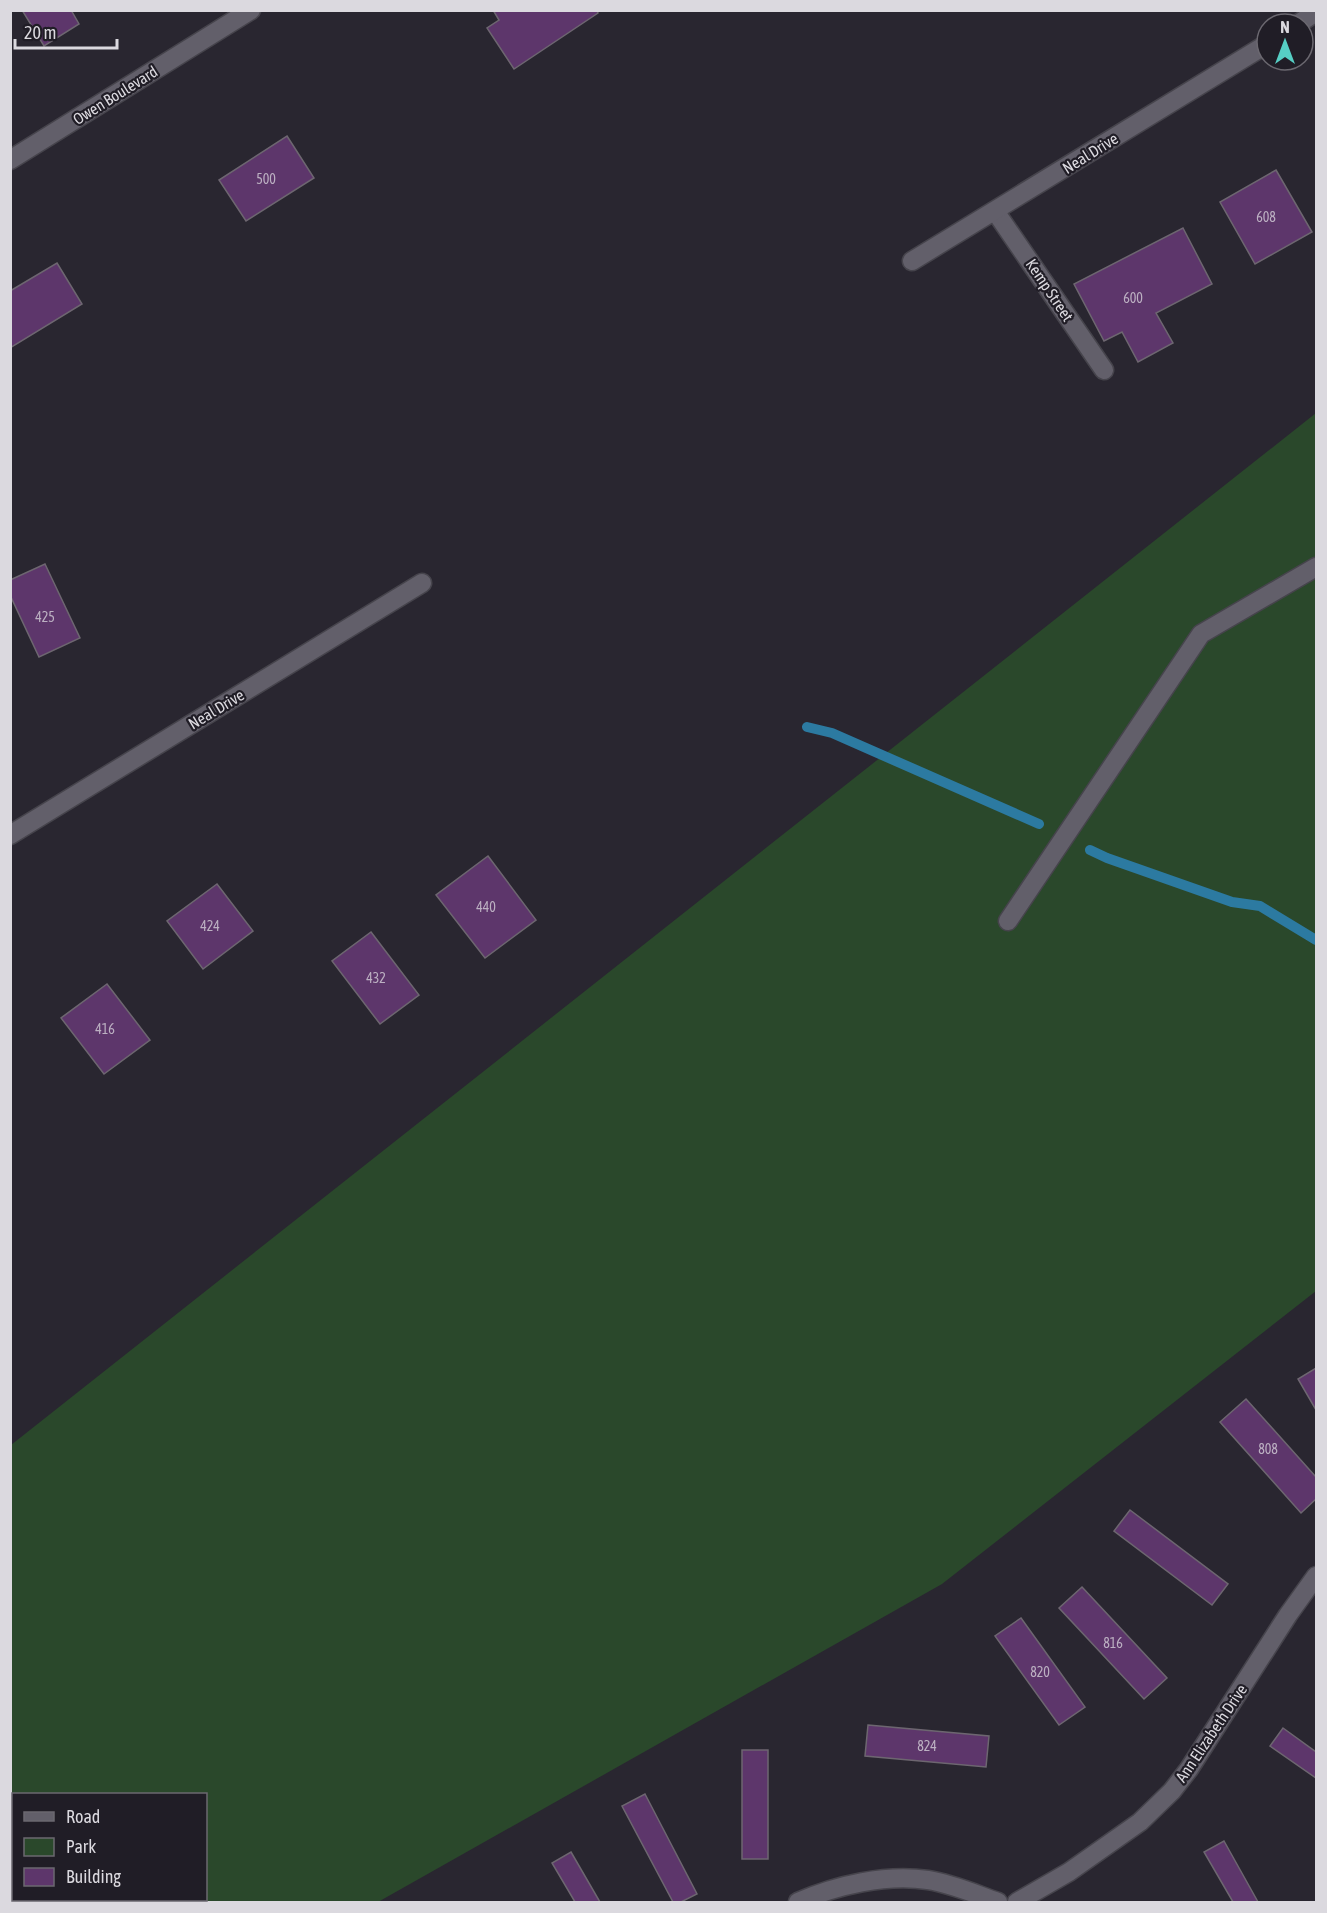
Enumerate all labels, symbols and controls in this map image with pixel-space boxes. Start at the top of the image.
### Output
scale bar [15,12,117,50]
north arrow [1255,12,1315,72]
text: N [1280,18,1290,36]
text: 20 m [24,22,56,43]
street label: Owen Boulevard [69,62,161,128]
street label: Neal Drive [1059,129,1121,177]
house number: 500 [256,171,276,187]
house number: 608 [1256,209,1276,225]
street label: Kemp Street [1022,255,1078,325]
house number: 600 [1123,290,1143,306]
house number: 425 [35,609,55,625]
street label: Neal Drive [185,685,247,733]
house number: 440 [476,899,496,915]
house number: 424 [200,918,220,934]
house number: 432 [366,970,386,986]
house number: 416 [95,1021,115,1037]
house number: 808 [1258,1441,1278,1457]
house number: 816 [1103,1635,1123,1651]
house number: 820 [1030,1664,1050,1680]
street label: Ann Elizabeth Drive [1172,1681,1250,1785]
house number: 824 [917,1738,937,1754]
legend [12,1793,207,1901]
text: Road [66,1806,100,1827]
text: Park [66,1836,96,1857]
text: Building [66,1866,121,1887]

